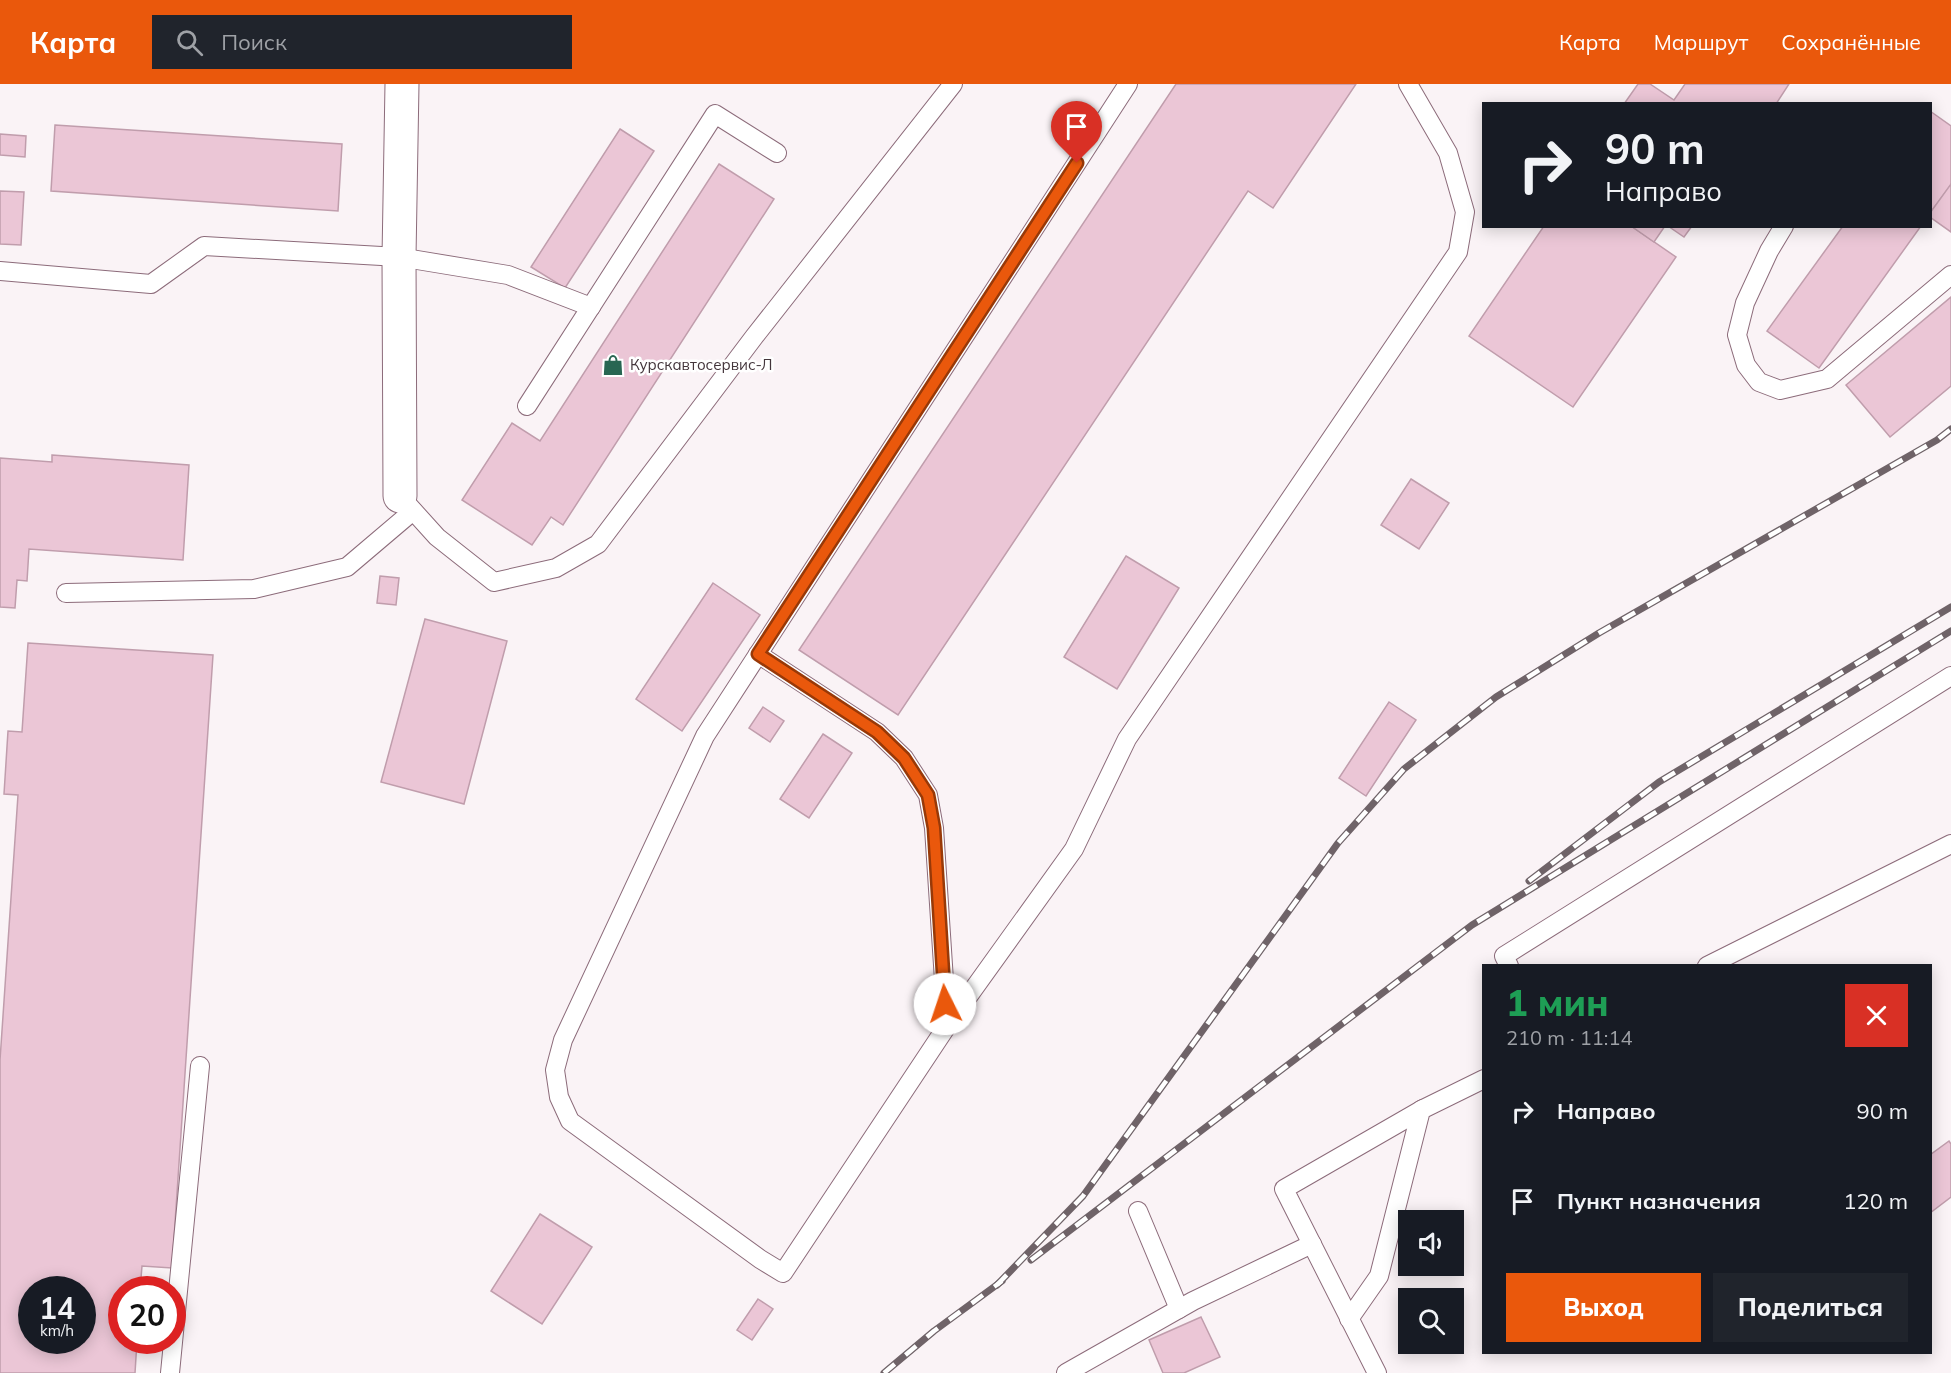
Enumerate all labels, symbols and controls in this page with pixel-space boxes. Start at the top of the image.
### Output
search box [152,15,572,69]
text: Карта [30,25,116,60]
icon: search [173,26,206,59]
text: Поиск [221,28,287,56]
text: Карта [1559,29,1621,55]
text: Маршрут [1654,29,1748,55]
text: Сохранённые [1781,29,1921,55]
pin [1051,101,1102,163]
icon: arrive [1060,110,1093,143]
text: 90 m [1605,122,1705,175]
icon: right [1506,126,1584,204]
text: Направо [1605,174,1722,208]
shop icon: Курскавтосервис-Л [601,353,625,377]
place label: Курскавтосервис-Л [630,355,772,374]
position arrow [913,972,977,1036]
text: 1 мин [1506,980,1609,1025]
button: close [1845,984,1908,1047]
text: 210 m · 11:14 [1506,1025,1632,1050]
icon: right [1506,1095,1539,1128]
text: Направо [1557,1097,1655,1125]
text: 90 m [1857,1097,1908,1125]
icon: arrive [1506,1185,1539,1218]
text: Пункт назначения [1557,1187,1761,1215]
text: 120 m [1843,1187,1908,1215]
map controls [1398,1210,1464,1354]
button: sound [1398,1210,1464,1276]
button: Выход [1506,1273,1701,1342]
button: Поделиться [1713,1273,1908,1342]
speed limit sign: 20 [108,1276,186,1354]
button: search [1398,1288,1464,1354]
text: 14 [39,1289,75,1327]
text: km/h [40,1321,74,1340]

